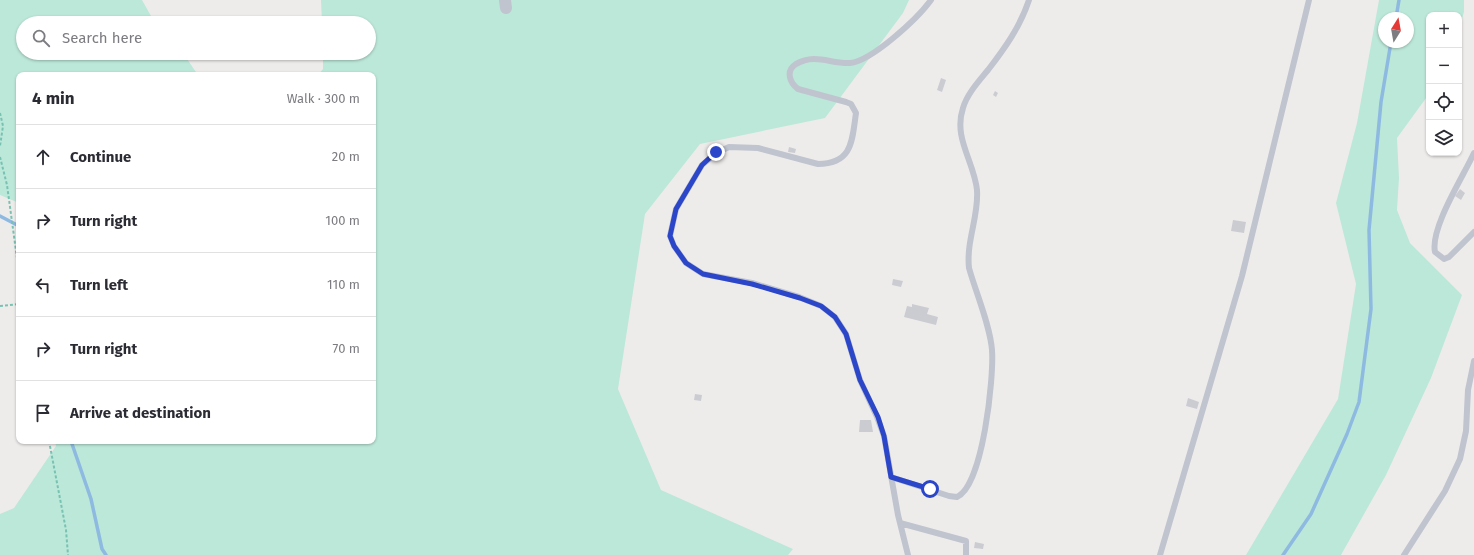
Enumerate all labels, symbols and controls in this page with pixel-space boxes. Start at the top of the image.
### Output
north arrow [1378,12,1414,48]
map controls [1426,12,1462,156]
button: + [1426,12,1462,48]
search box [16,16,376,60]
icon: search [30,27,52,49]
text: Search here [62,29,142,47]
button: − [1426,48,1462,84]
button: locate [1426,84,1462,120]
text: 4 min [32,88,75,109]
text: Walk · 300 m [287,91,360,106]
button: layers [1426,120,1462,156]
route end [707,143,725,161]
icon: ahead [32,146,54,168]
text: Continue [70,148,131,166]
text: 20 m [332,149,360,164]
icon: right [32,210,54,232]
text: Turn right [70,212,137,230]
text: 100 m [325,213,360,228]
icon: left [32,274,54,296]
text: Turn left [70,276,128,294]
text: 110 m [327,277,360,292]
icon: right [32,338,54,360]
text: Turn right [70,340,137,358]
text: 70 m [333,341,360,356]
icon: arrive [32,402,54,424]
text: Arrive at destination [70,404,211,422]
route start [921,480,939,498]

